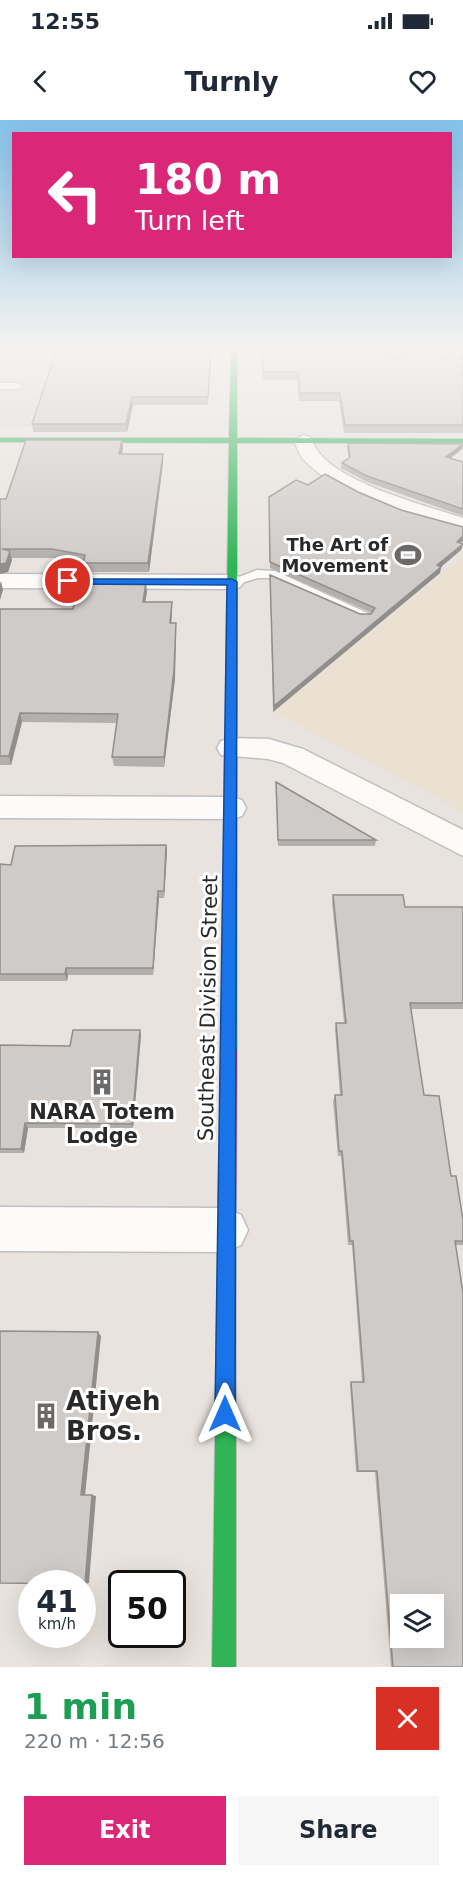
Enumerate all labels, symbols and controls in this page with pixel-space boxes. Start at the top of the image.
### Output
text: 12:55 [30,9,100,34]
icon: back [24,65,57,98]
icon: heart [406,65,439,98]
text: Turnly [184,66,279,97]
text: 180 m [135,155,281,204]
icon: left [36,156,114,234]
text: Turn left [135,205,245,236]
place label: The Art of Movement [281,534,388,576]
sports icon: The Art of Movement [393,540,423,570]
pin [42,555,93,606]
icon: arrive [51,564,84,597]
street label: Southeast Division Street [194,875,222,1141]
building icon: NARA Totem Lodge [87,1067,117,1097]
place label: NARA Totem Lodge [29,1100,175,1148]
position arrow [193,1382,257,1446]
place label: Atiyeh Bros. [66,1386,161,1446]
building icon: Atiyeh Bros. [31,1401,61,1431]
speed limit sign: 50 [108,1570,186,1648]
text: 41 [36,1584,78,1619]
map controls [390,1594,444,1648]
button: layers [390,1594,444,1648]
text: km/h [38,1615,76,1633]
text: 1 min [24,1686,137,1727]
button: close [376,1687,439,1750]
text: 220 m · 12:56 [24,1729,165,1753]
button: Exit [24,1796,226,1865]
button: Share [238,1796,439,1865]

